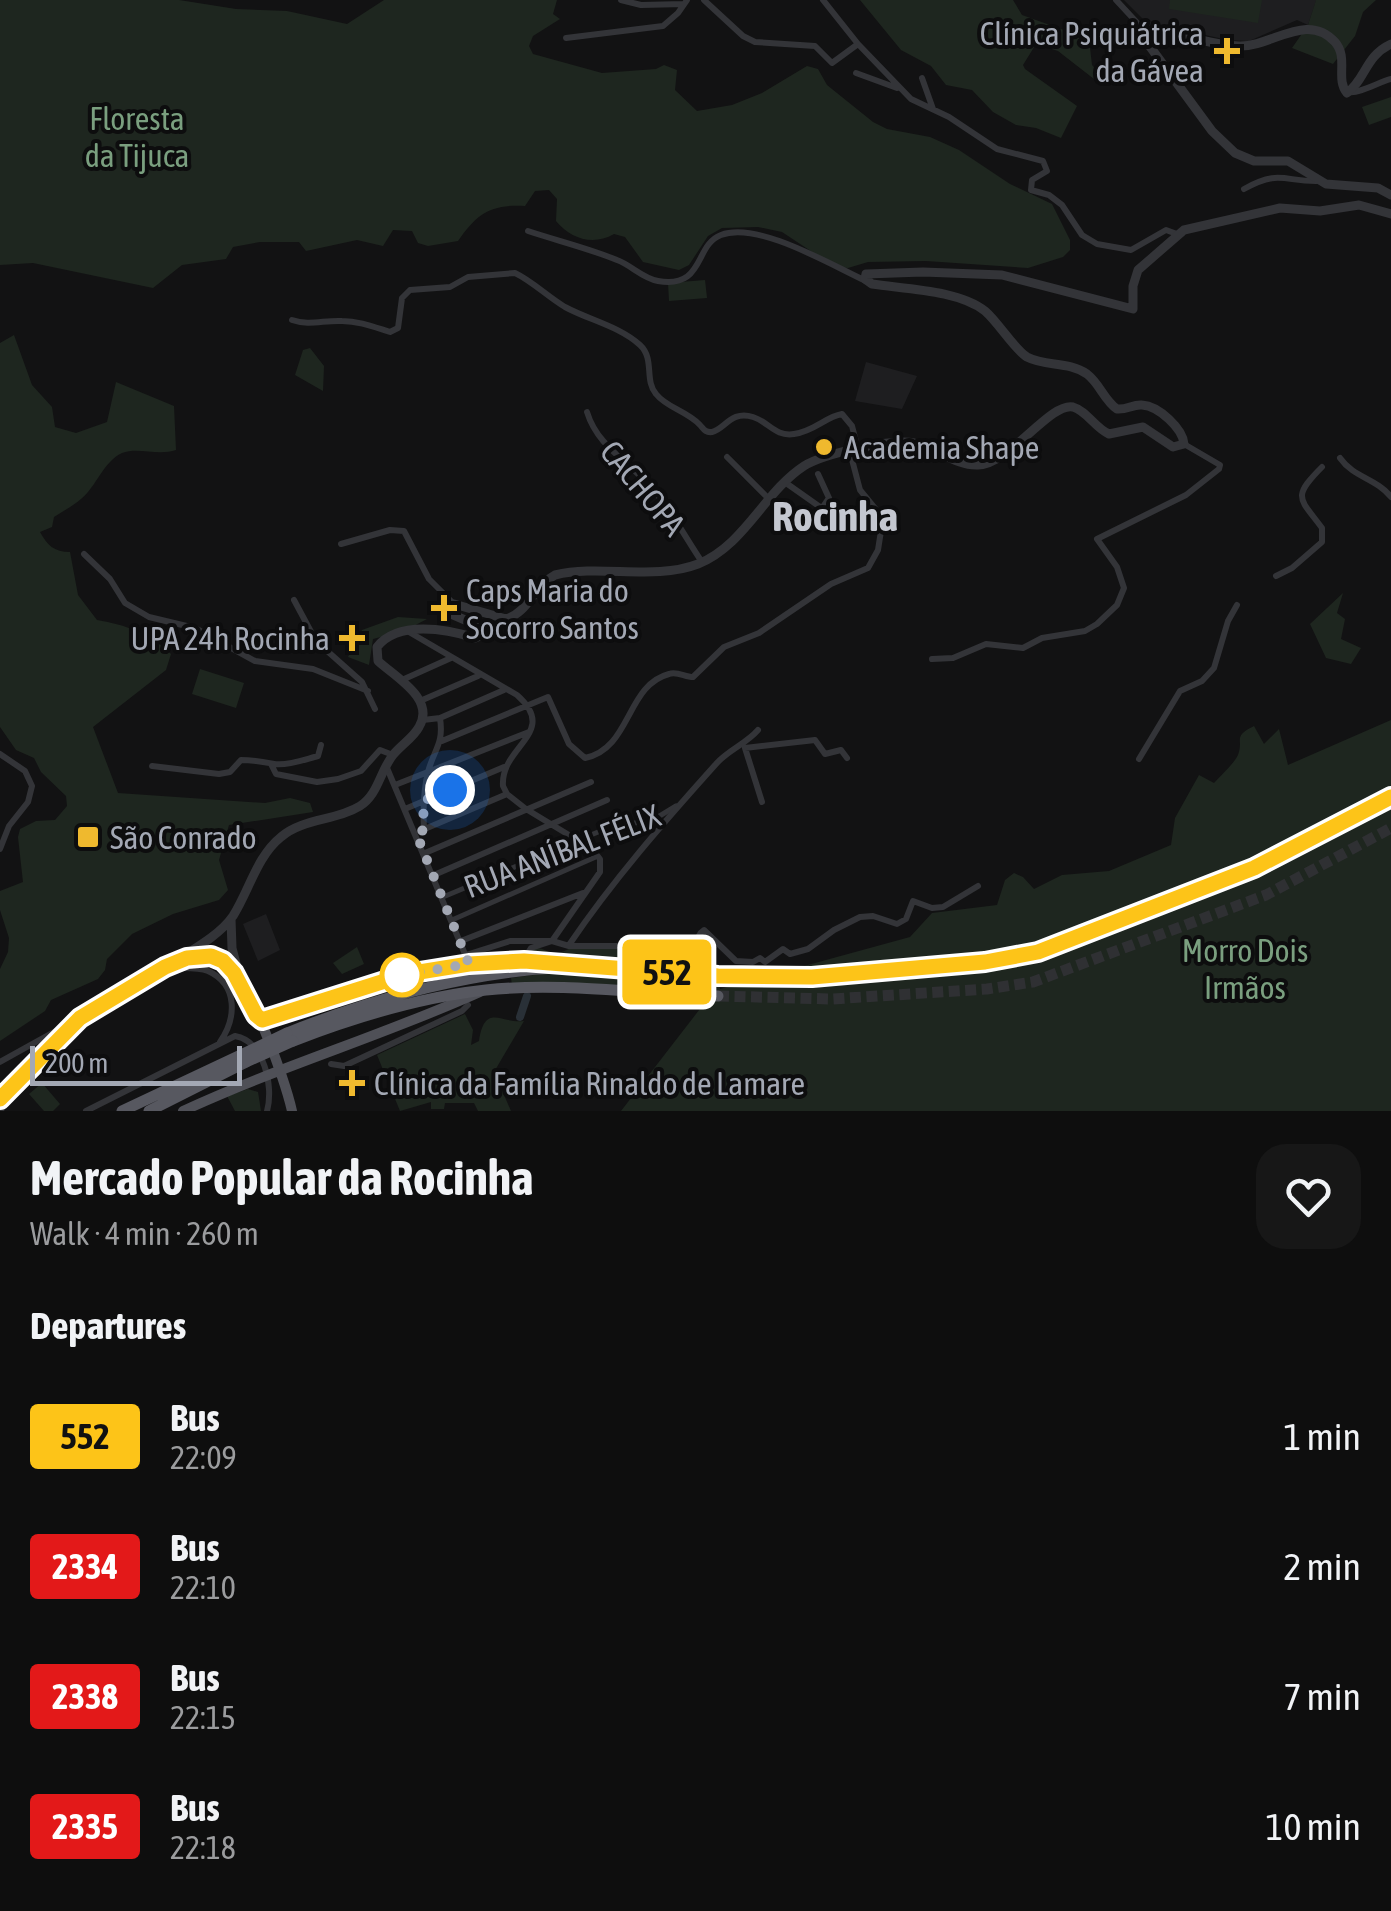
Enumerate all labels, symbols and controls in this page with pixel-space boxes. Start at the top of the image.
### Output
place label: Clínica Psiquiátrica da Gávea [980,15,1204,89]
marker: Clínica Psiquiátrica da Gávea [1214,38,1240,64]
park label: Floresta da Tijuca [85,100,189,174]
place label: Academia Shape [844,429,1039,466]
street label: CACHOPA [593,433,693,543]
marker: Academia Shape [813,436,835,458]
district label: Rocinha [772,492,898,540]
place label: Caps Maria do Socorro Santos [466,572,639,646]
marker: Caps Maria do Socorro Santos [431,595,457,621]
place label: UPA 24h Rocinha [131,620,330,657]
marker: UPA 24h Rocinha [339,625,365,651]
your location [425,765,475,815]
street label: RUA ANÍBAL FÉLIX [459,796,666,905]
place label: São Conrado [110,819,257,856]
marker: São Conrado [75,824,101,850]
park label: Morro Dois Irmãos [1182,932,1308,1006]
line badge: 552 [610,940,724,1004]
text: 552 [642,952,692,992]
unlabelled marker [381,954,423,996]
scale bar [30,1041,242,1086]
text: 200 m [45,1047,108,1079]
place label: Clínica da Família Rinaldo de Lamare [374,1065,805,1102]
marker: Clínica da Família Rinaldo de Lamare [339,1070,365,1096]
button: heart [1256,1144,1361,1249]
text: Mercado Popular da Rocinha [30,1150,533,1205]
text: Walk · 4 min · 260 m [30,1215,259,1252]
text: Departures [30,1304,186,1347]
text: Bus [170,1396,220,1439]
text: 1 min [1283,1415,1361,1458]
text: 552 [60,1416,110,1456]
text: 22:09 [170,1439,237,1476]
text: Bus [170,1526,220,1569]
text: 2 min [1283,1545,1361,1588]
text: 2334 [52,1546,118,1586]
text: 22:10 [170,1569,236,1606]
text: Bus [170,1656,220,1699]
text: 7 min [1283,1675,1361,1718]
text: 2338 [52,1676,118,1716]
text: 22:15 [170,1699,236,1736]
text: Bus [170,1786,220,1829]
text: 10 min [1266,1805,1361,1848]
text: 2335 [52,1806,118,1846]
text: 22:18 [170,1829,236,1866]

